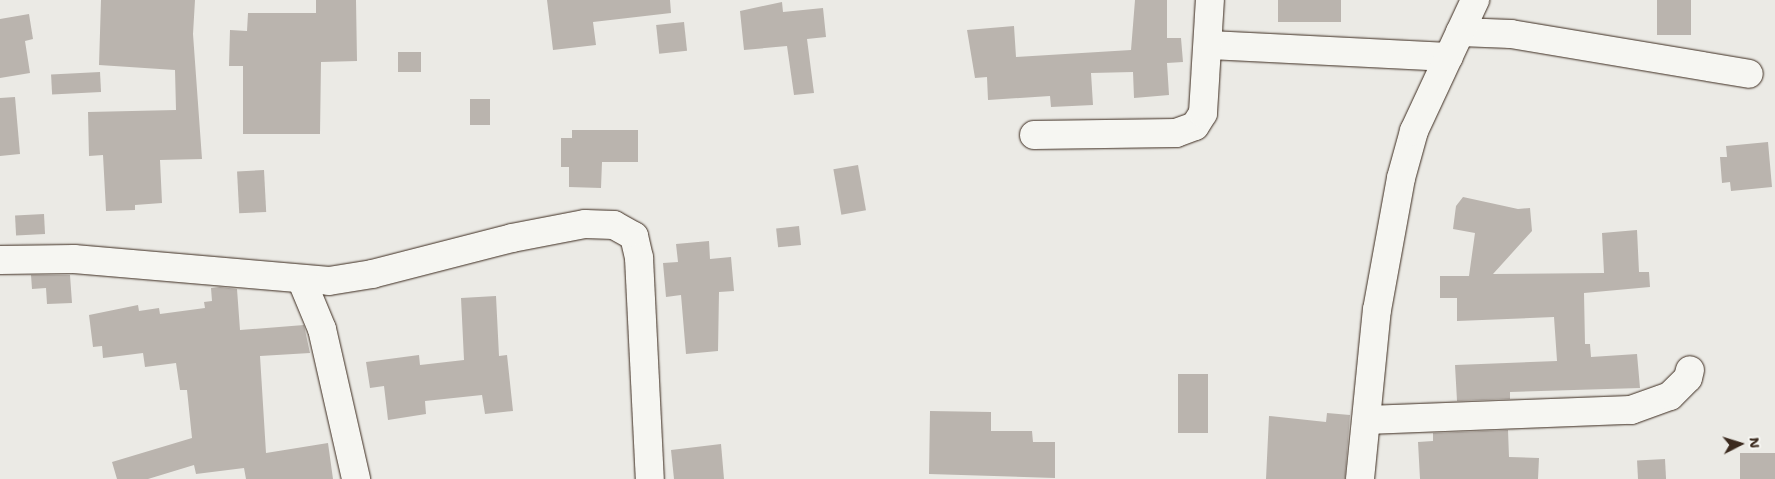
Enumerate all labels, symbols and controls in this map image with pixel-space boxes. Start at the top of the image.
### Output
north arrow [1715,419,1765,469]
text: N [1745,436,1764,449]

